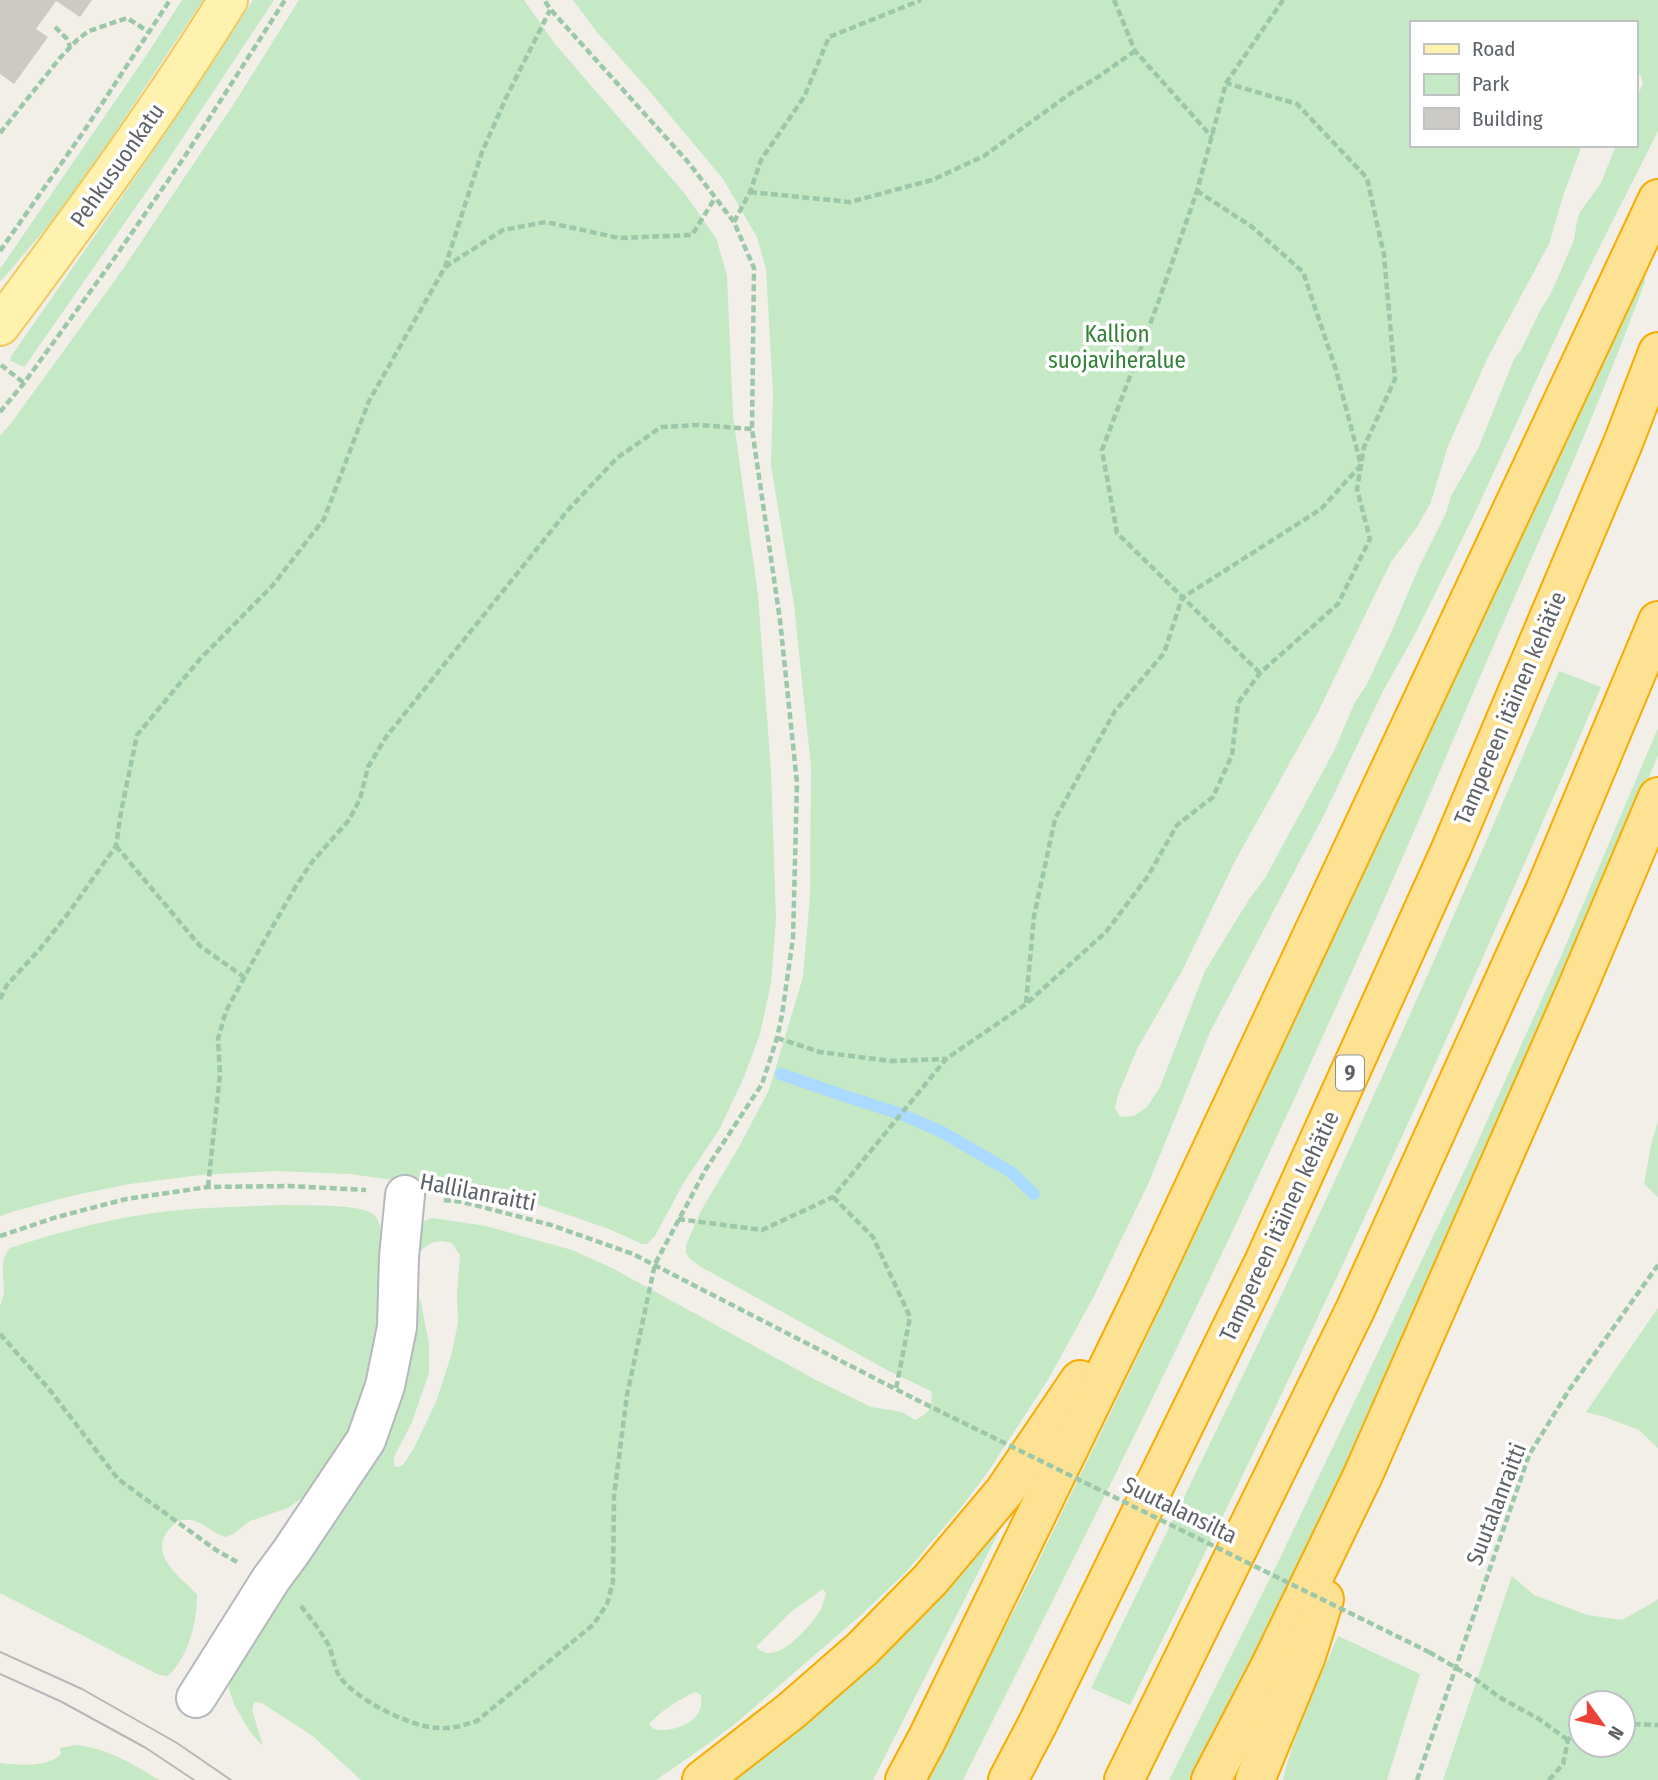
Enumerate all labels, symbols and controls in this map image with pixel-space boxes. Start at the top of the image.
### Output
legend [1410,21,1637,147]
text: Road [1472,36,1516,62]
text: Park [1472,71,1510,97]
street label: Pehkusuonkatu [64,98,170,232]
text: Building [1472,106,1543,132]
park label: Kallion suojaviheralue [1048,320,1186,374]
street label: Tampereen itäinen kehätie [1448,587,1572,829]
road number: 9 [1336,1056,1364,1090]
street label: Tampereen itäinen kehätie [1213,1106,1345,1346]
street label: Hallilanraitti [418,1167,538,1217]
street label: Suutalanraitti [1460,1439,1532,1569]
street label: Suutalansilta [1118,1470,1242,1550]
north arrow [1567,1689,1637,1759]
text: N [1603,1722,1629,1744]

